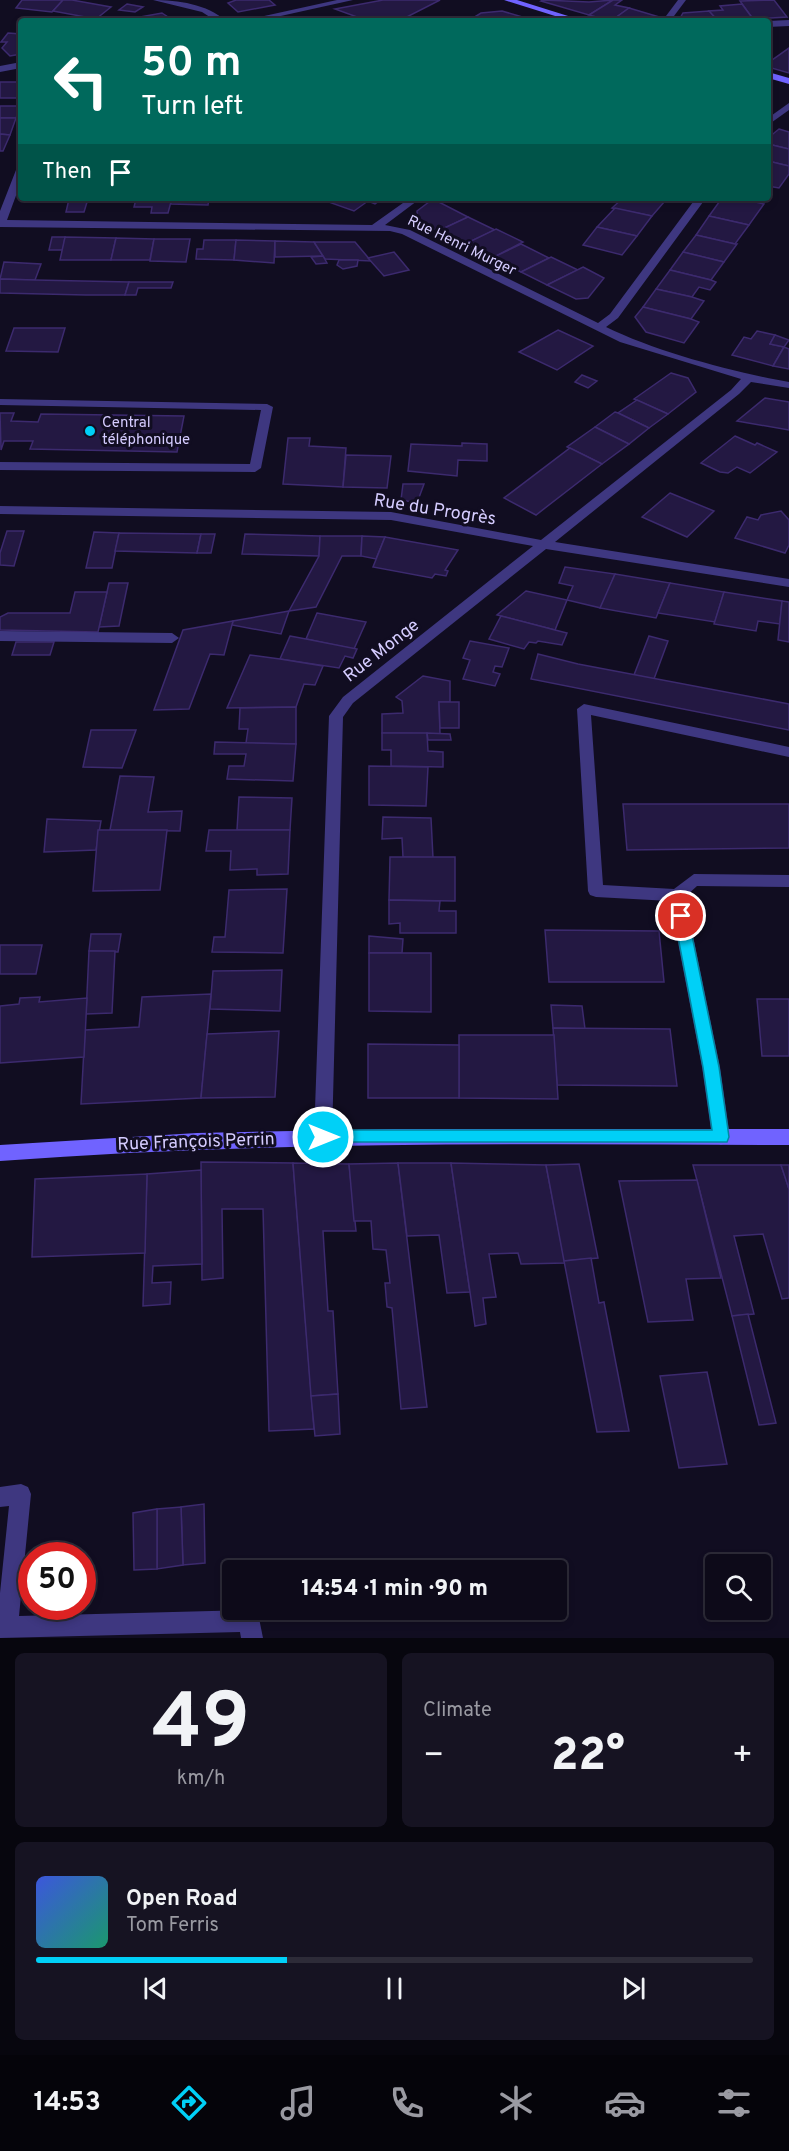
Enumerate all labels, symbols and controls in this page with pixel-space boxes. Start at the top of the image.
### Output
text: 50 m [141,38,242,91]
icon: left [42,42,120,120]
text: Turn left [141,90,243,124]
icon: arrive [104,156,137,189]
text: Then [42,159,92,186]
street label: Rue Henri Murger [404,212,519,281]
place label: Central téléphonique [102,414,190,450]
marker: Central téléphonique [83,424,97,438]
street label: Rue du Progrès [372,489,498,532]
street label: Rue Monge [339,614,425,688]
pin [655,890,706,941]
icon: arrive [664,899,697,932]
position arrow [291,1105,355,1169]
street label: Rue François Perrin [117,1128,275,1157]
speed limit sign: 50 [18,1542,96,1620]
map controls [705,1554,771,1620]
button: search [705,1554,771,1620]
text: 14:54 · 1 min · 90 m [301,1576,488,1603]
text: 49 [152,1677,250,1776]
text: Climate [423,1698,492,1724]
text: 22° [551,1729,625,1786]
text: − [423,1736,444,1778]
text: + [732,1736,753,1778]
text: km/h [177,1766,225,1792]
text: Open Road [126,1886,238,1913]
text: Tom Ferris [126,1913,219,1939]
icon: previous [139,1972,172,2005]
icon: pause [378,1972,411,2005]
icon: next [617,1972,650,2005]
icon: directions [168,2082,210,2124]
icon: music [277,2082,319,2124]
icon: phone [386,2082,428,2124]
icon: climate [495,2082,537,2124]
icon: car [604,2082,646,2124]
icon: filters [713,2082,755,2124]
text: 14:53 [34,2086,101,2120]

